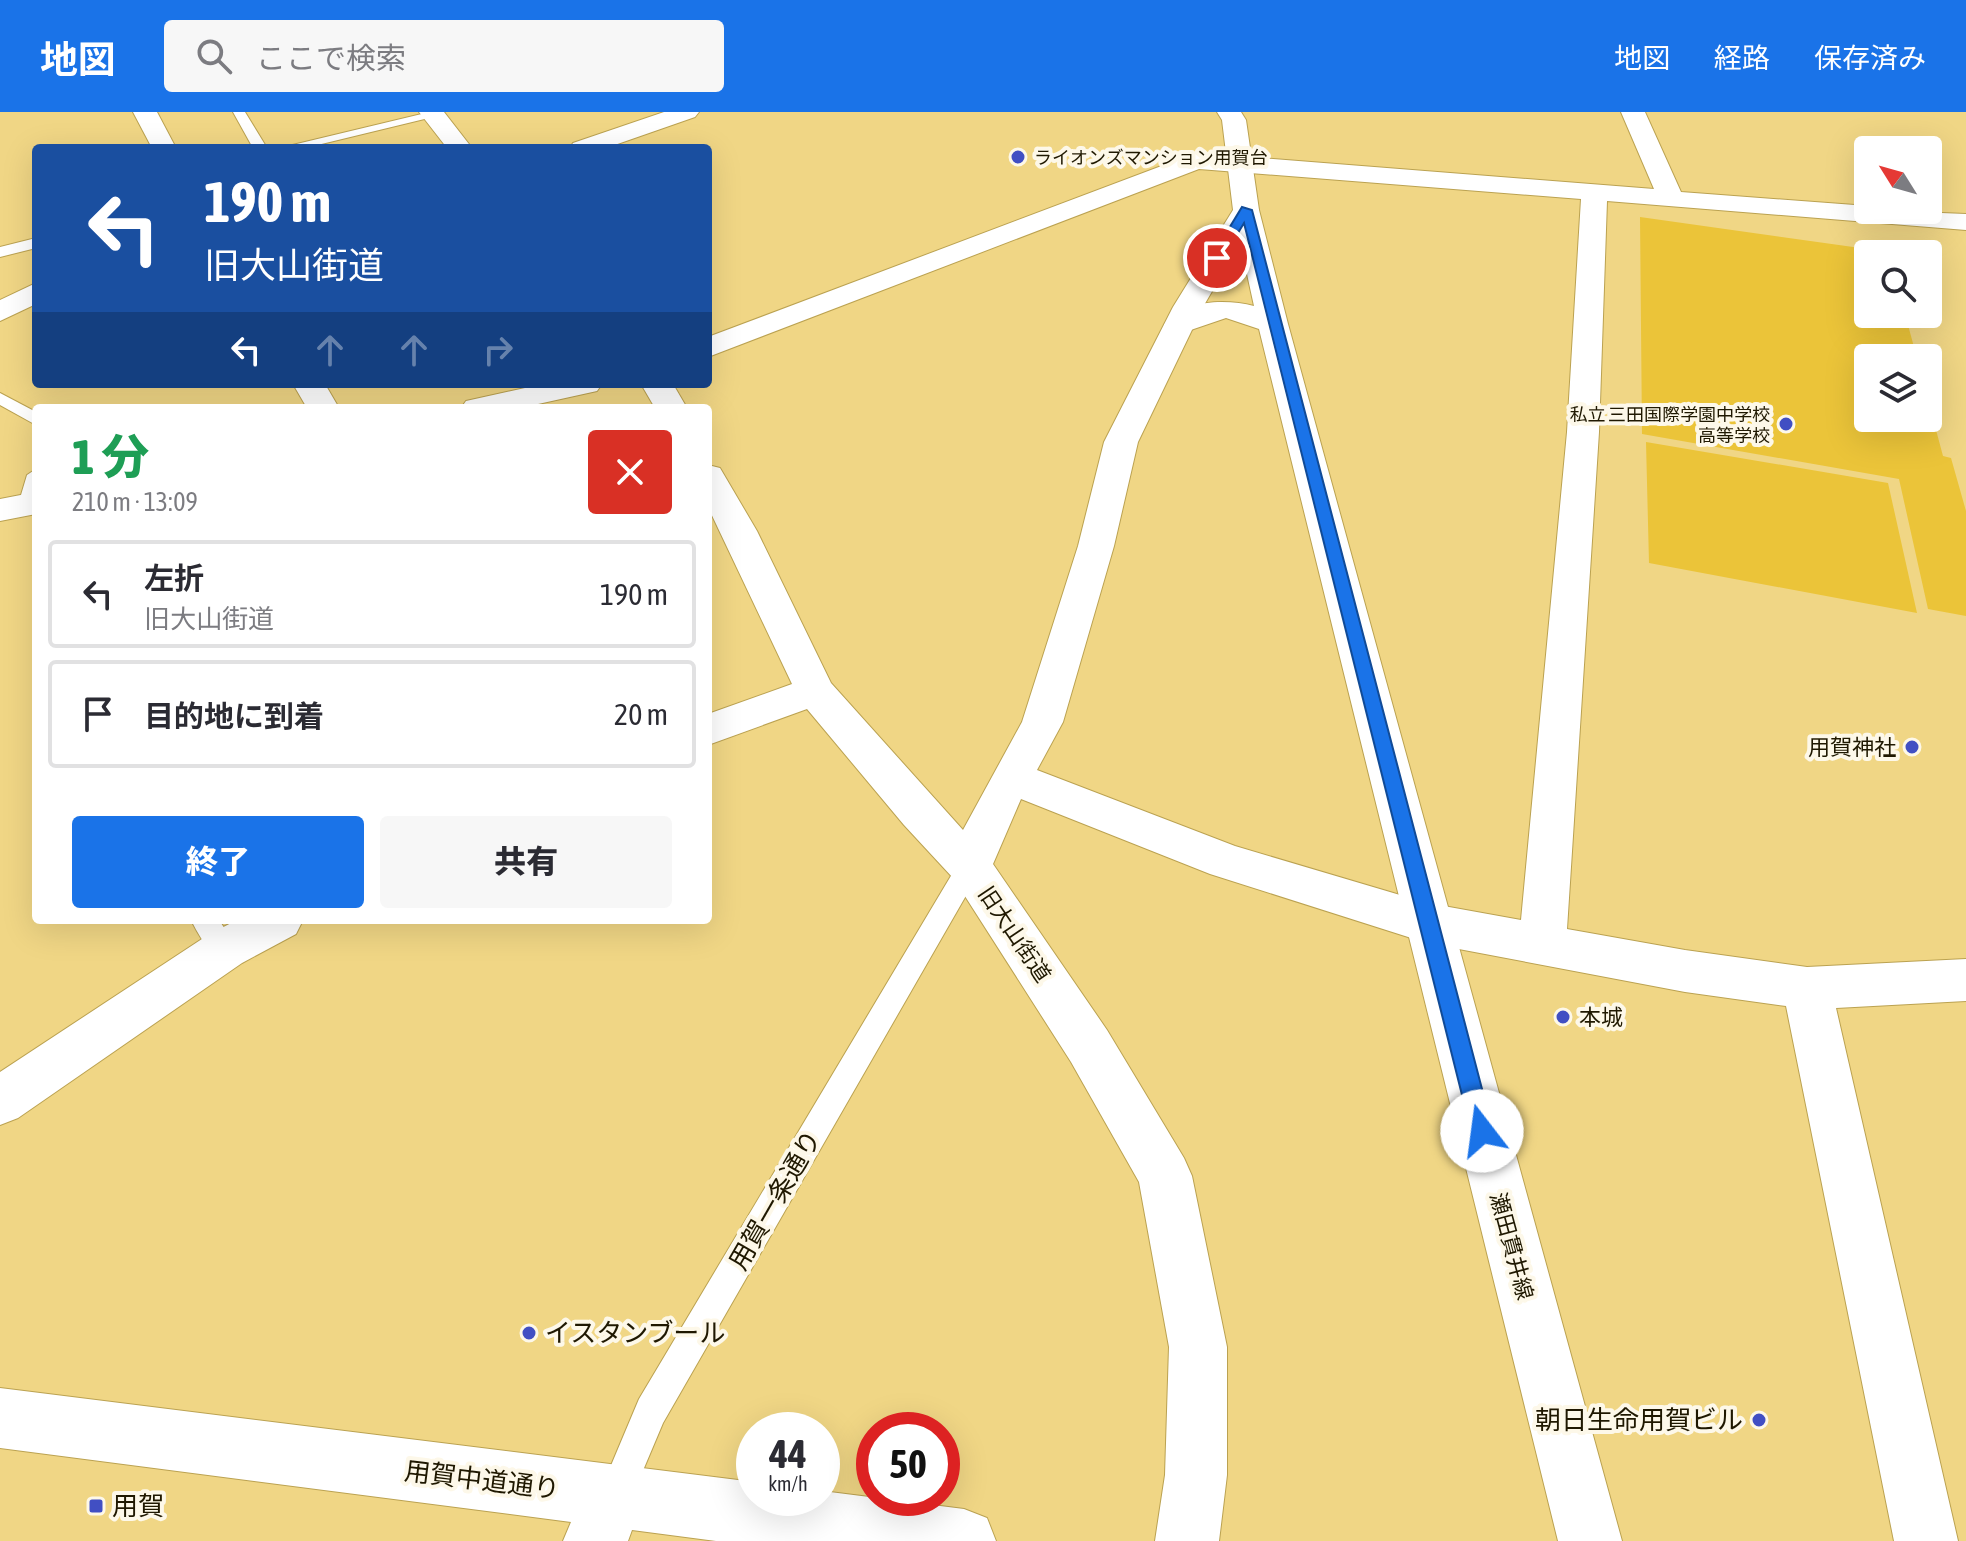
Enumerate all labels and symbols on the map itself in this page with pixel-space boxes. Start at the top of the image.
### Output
north arrow [1854,136,1942,224]
place label: ライオンズマンション用賀台 [1034,147,1268,168]
marker: ライオンズマンション用賀台 [1009,148,1027,166]
pin [1183,224,1251,292]
place label: 私立 三田国際学園中学校 高等学校 [1570,404,1770,446]
marker: 私立 三田国際学園中学校 高等学校 [1777,415,1795,433]
place label: 用賀神社 [1808,734,1896,760]
marker: 用賀神社 [1903,738,1921,756]
street label: 旧大山街道 [973,881,1057,987]
place label: 本城 [1579,1004,1623,1030]
marker: 本城 [1554,1008,1572,1026]
position arrow [1440,1089,1524,1173]
street label: 用賀一条通り [723,1125,827,1275]
street label: 瀬田貫井線 [1485,1190,1539,1302]
place label: イスタンブール [545,1318,725,1348]
marker: イスタンブール [520,1324,538,1342]
place label: 朝日生命用賀ビル [1535,1405,1743,1435]
marker: 朝日生命用賀ビル [1750,1411,1768,1429]
speed limit sign: 50 [856,1412,960,1516]
street label: 用賀中道通り [403,1456,561,1504]
place label: 用賀 [112,1491,164,1521]
marker: 用賀 [87,1497,105,1515]

